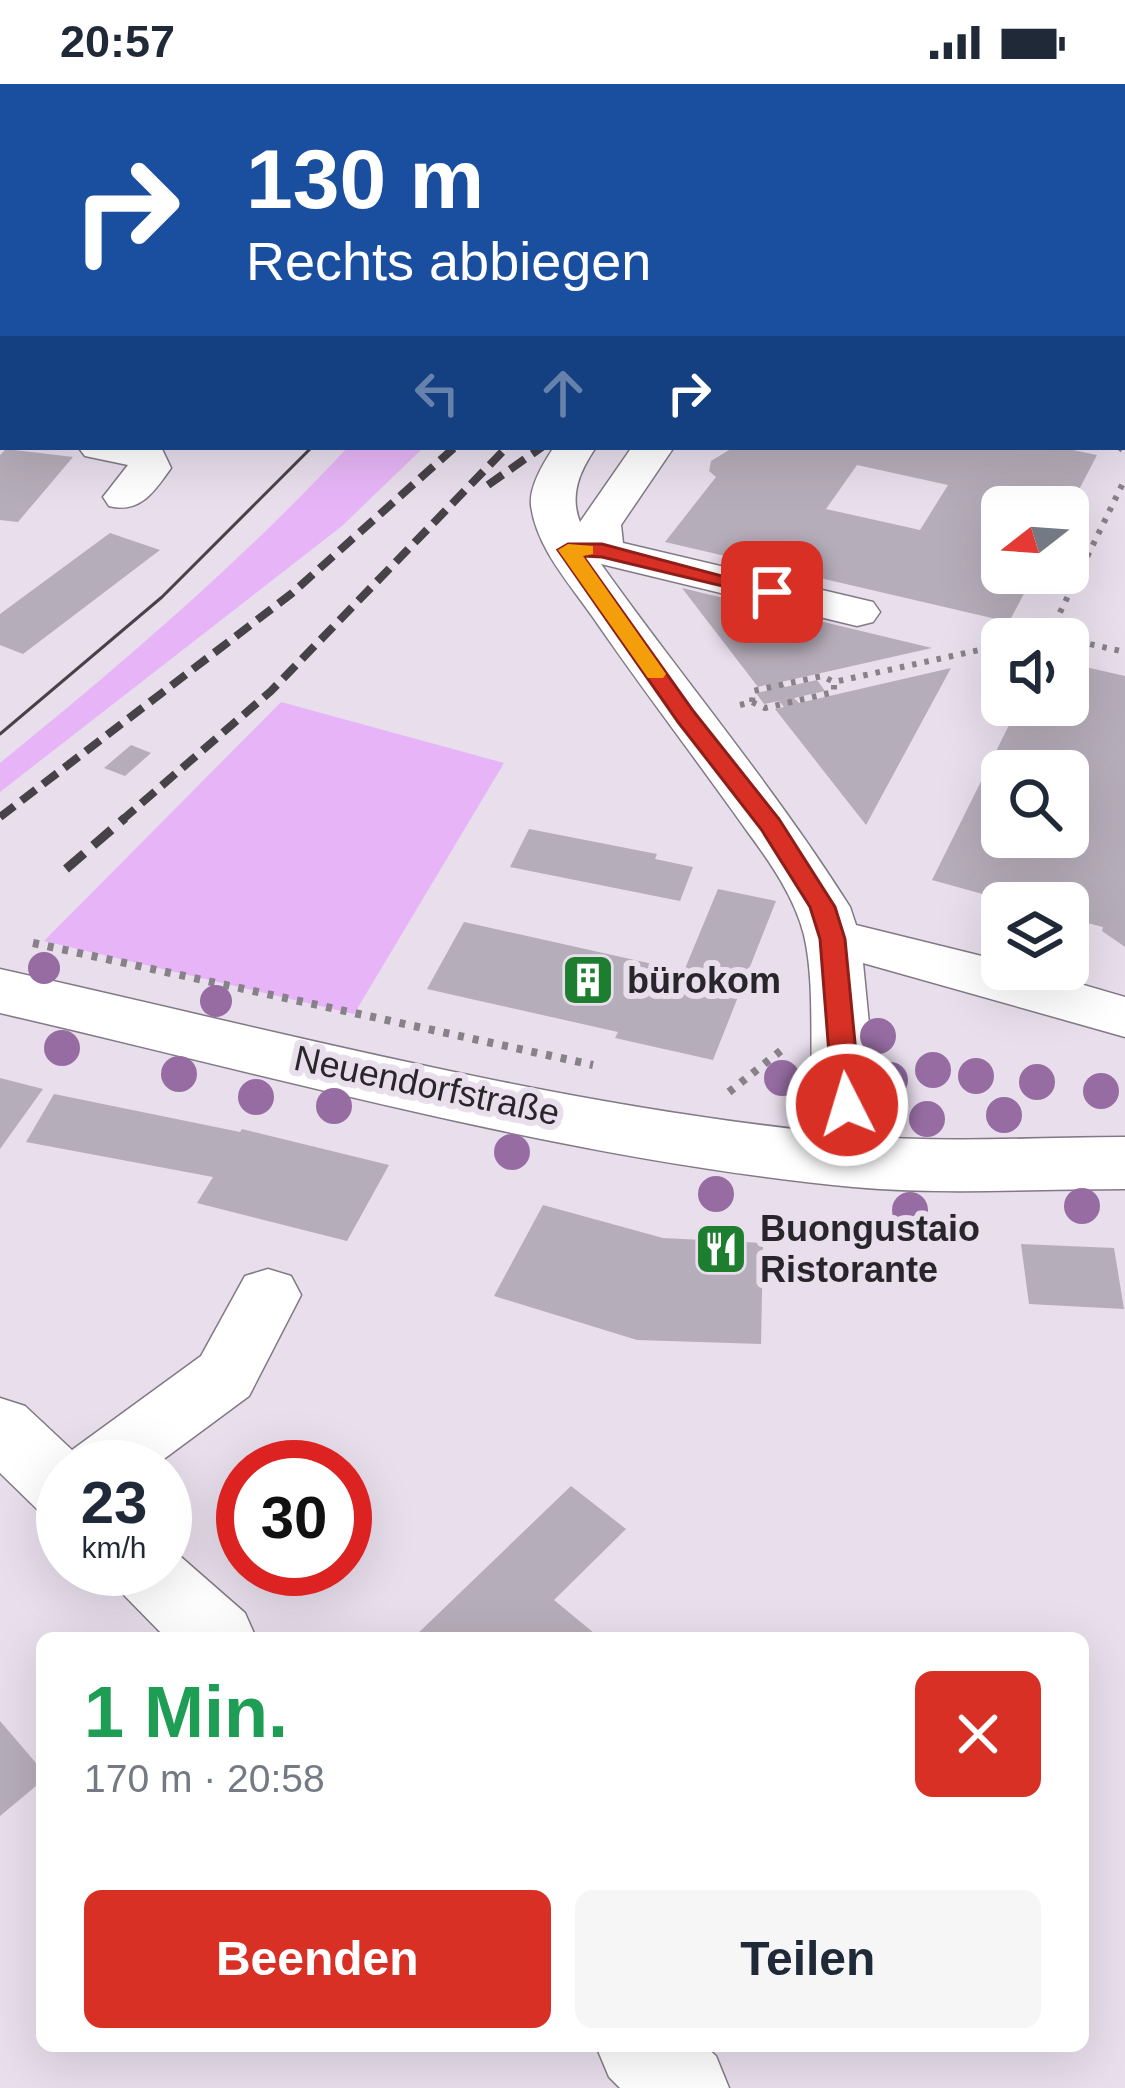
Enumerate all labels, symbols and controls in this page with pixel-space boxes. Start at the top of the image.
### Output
text: 20:57 [60,16,175,67]
icon: right [48,132,204,288]
text: 130 m [246,132,484,226]
text: Rechts abbiegen [246,231,651,291]
icon: left [404,360,470,426]
icon: ahead [530,360,596,426]
icon: right [656,360,722,426]
north arrow [981,486,1089,594]
map controls [981,486,1089,990]
pin [721,541,823,643]
icon: arrive [739,559,805,625]
button: sound [981,618,1089,726]
button: search [981,750,1089,858]
button: layers [981,882,1089,990]
building icon: bürokom [560,952,616,1008]
place label: bürokom [627,960,781,1001]
street label: Neuendorfstraße [291,1037,563,1133]
position arrow [784,1042,910,1168]
place label: Buongustaio Ristorante [760,1208,980,1290]
restaurant icon: Buongustaio Ristorante [693,1221,749,1277]
speed limit sign: 30 [216,1440,372,1596]
text: 23 [81,1469,147,1536]
text: km/h [81,1531,147,1564]
button: close [915,1671,1041,1797]
text: 1 Min. [84,1672,288,1752]
text: 170 m · 20:58 [84,1757,325,1800]
button: Beenden [84,1890,551,2028]
button: Teilen [575,1890,1041,2028]

